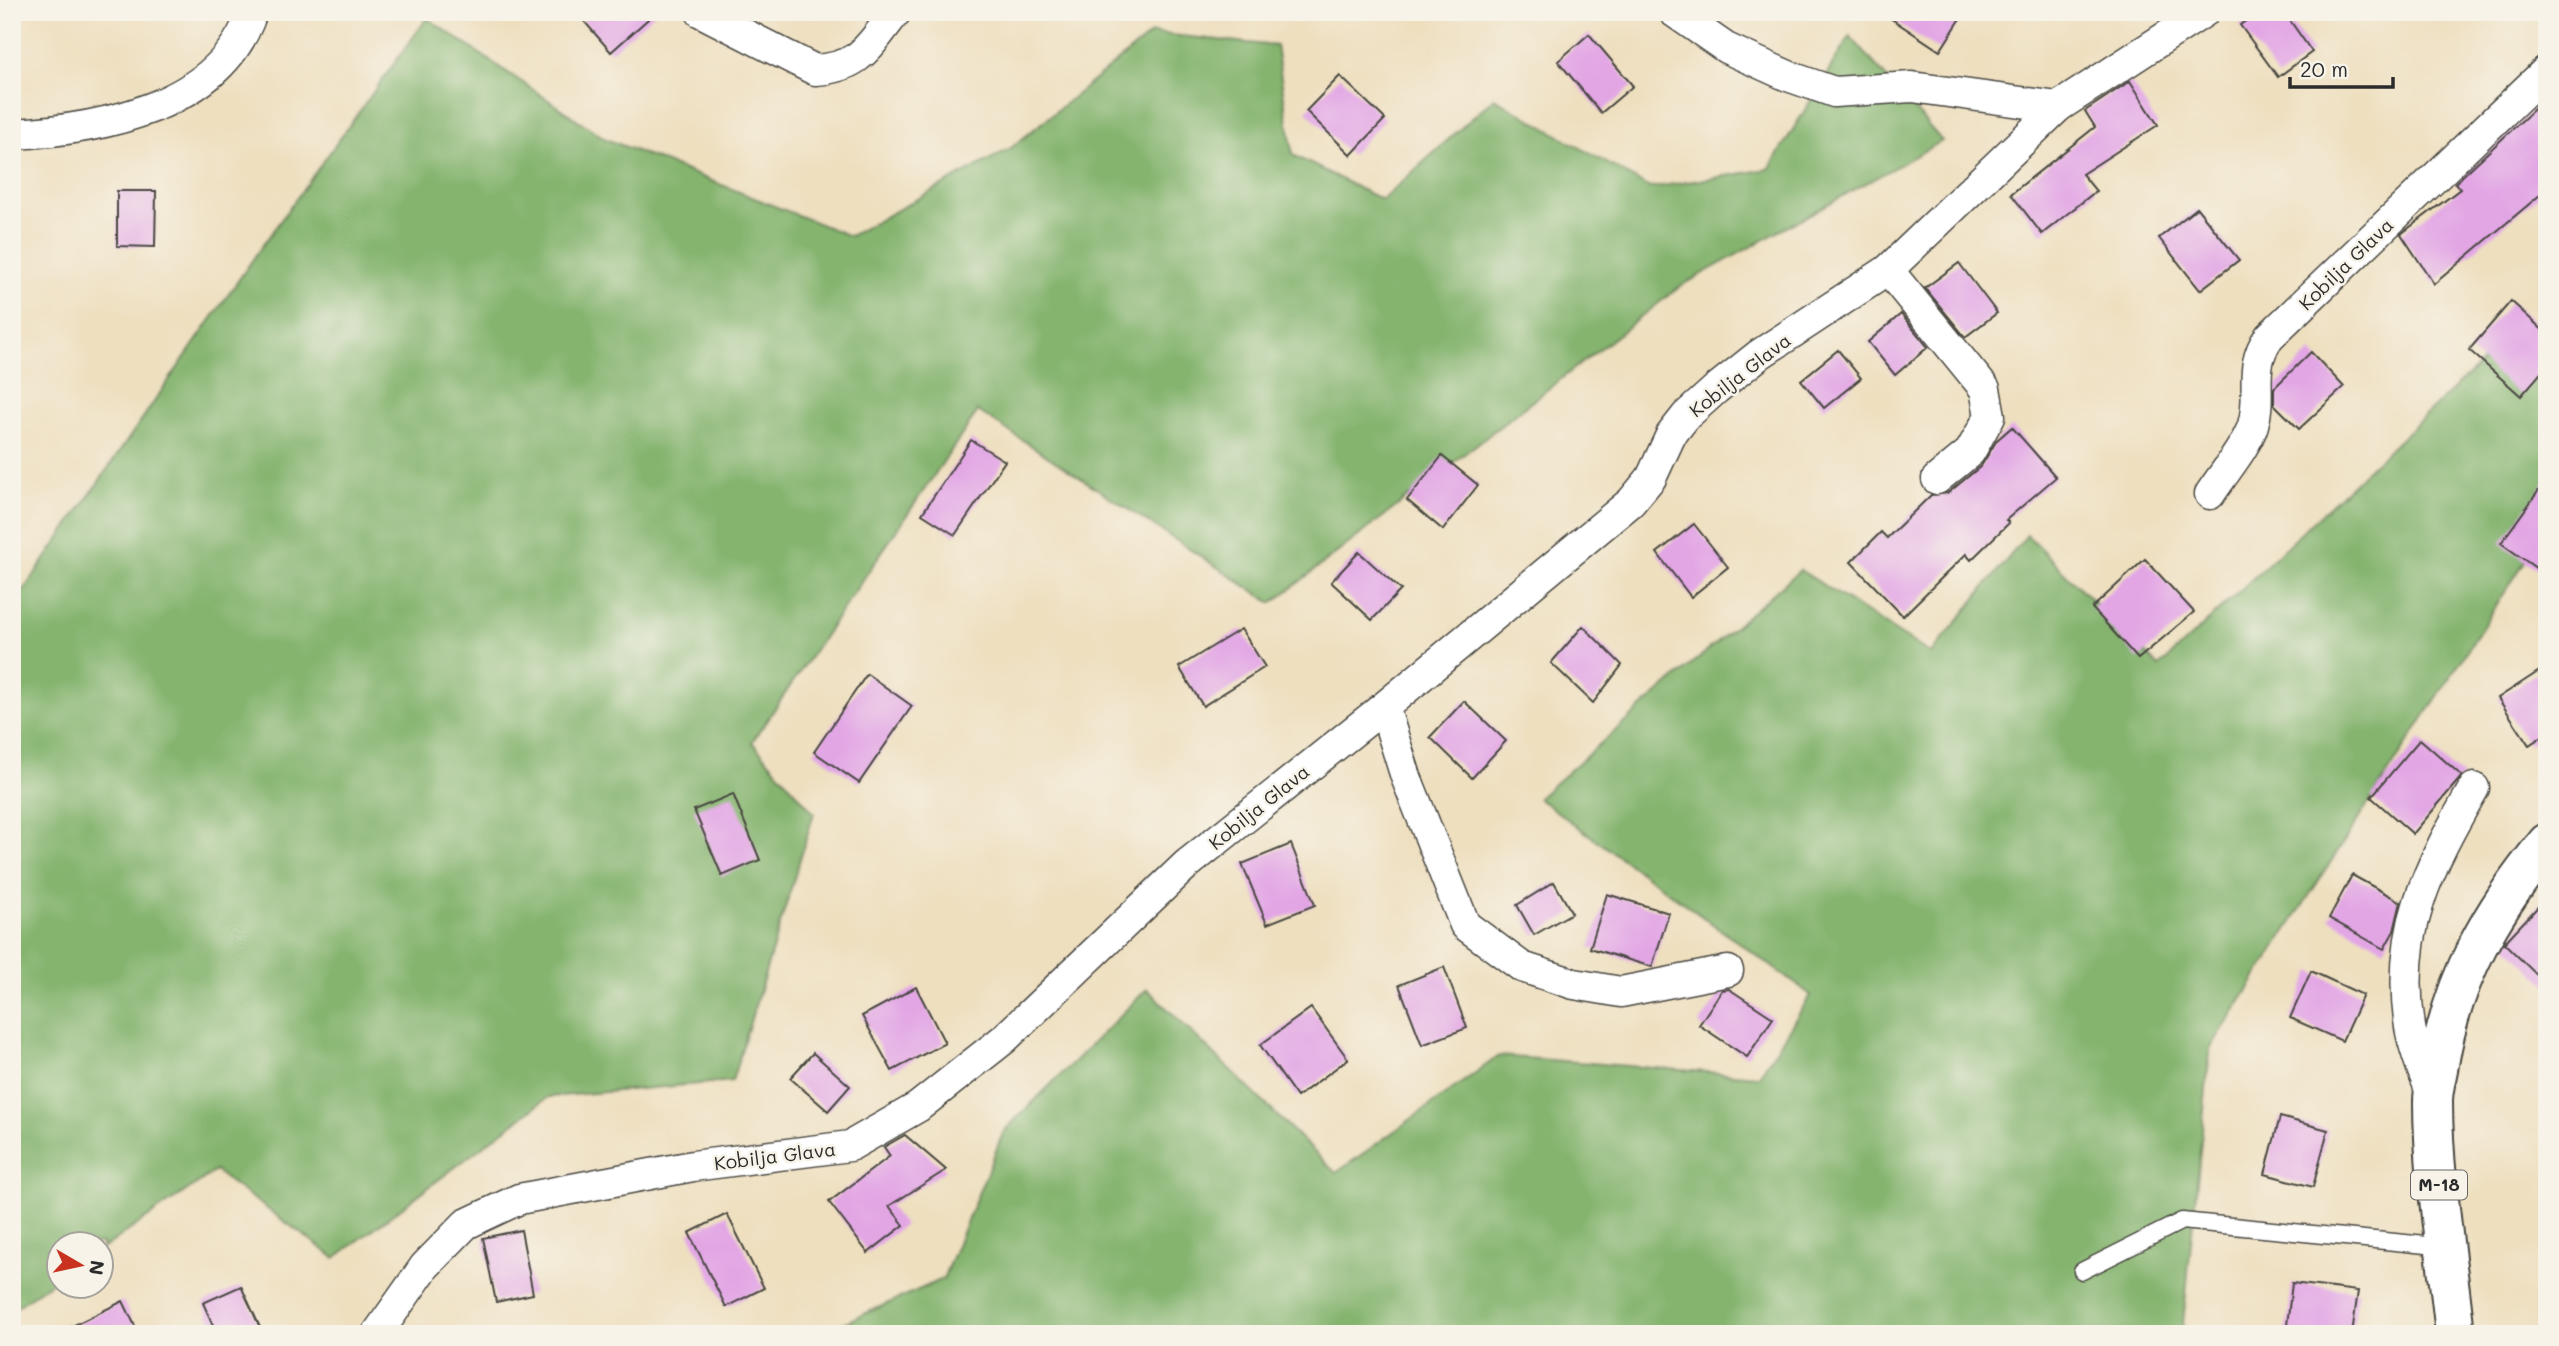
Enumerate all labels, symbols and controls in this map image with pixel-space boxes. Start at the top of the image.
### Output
scale bar [2290,46,2393,90]
text: 20 m [2300,55,2348,82]
street label: Kobilja Glava [2293,212,2398,315]
street label: Kobilja Glava [1684,327,1796,422]
street label: Kobilja Glava [1203,758,1314,855]
street label: Kobilja Glava [713,1136,837,1175]
road number: M-18 [2411,1170,2467,1200]
north arrow [46,1230,116,1300]
text: N [84,1259,111,1277]

